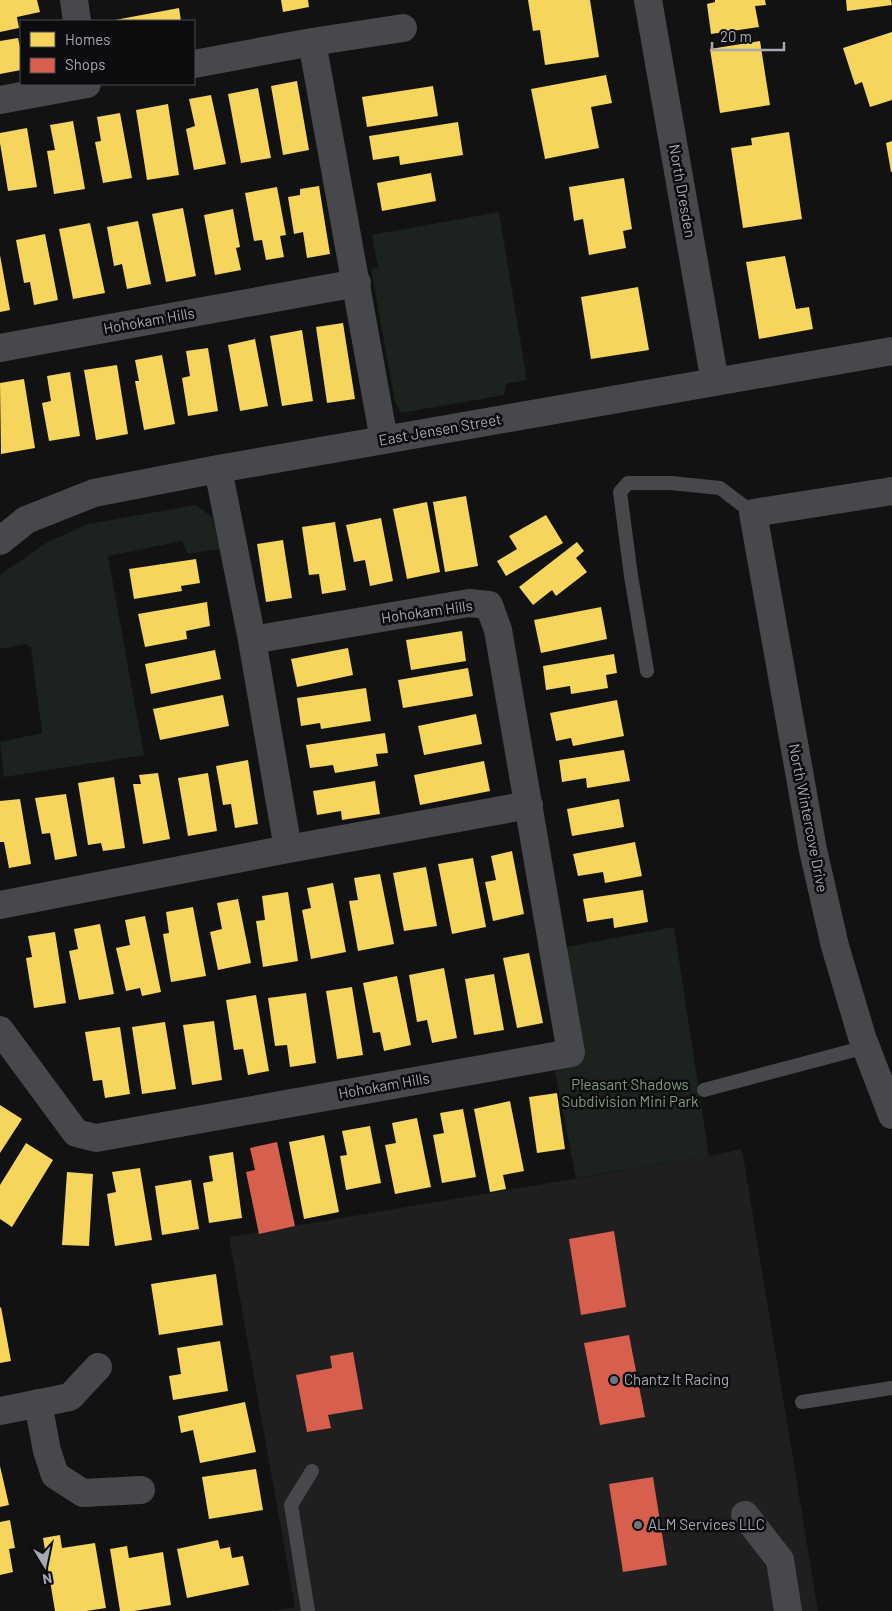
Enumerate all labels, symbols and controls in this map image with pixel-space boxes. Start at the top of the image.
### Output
legend [20,20,195,85]
scale bar [712,20,784,52]
text: 20 m [720,27,752,45]
text: Homes [65,30,110,48]
text: Shops [65,55,105,73]
street label: North Dresden [666,143,700,239]
street label: Hohokam Hills [102,303,196,337]
street label: East Jensen Street [377,409,503,449]
street label: Hohokam Hills [380,596,474,626]
street label: North Wintercove Drive [786,742,832,894]
street label: Hohokam Hills [337,1068,431,1102]
park label: Pleasant Shadows Subdivision Mini Park [561,1075,699,1110]
place label: Chantz It Racing [624,1370,729,1388]
marker: Chantz It Racing [608,1374,620,1386]
place label: ALM Services LLC [648,1515,765,1533]
marker: ALM Services LLC [632,1519,644,1531]
north arrow [20,1541,70,1591]
text: N [41,1570,53,1588]

